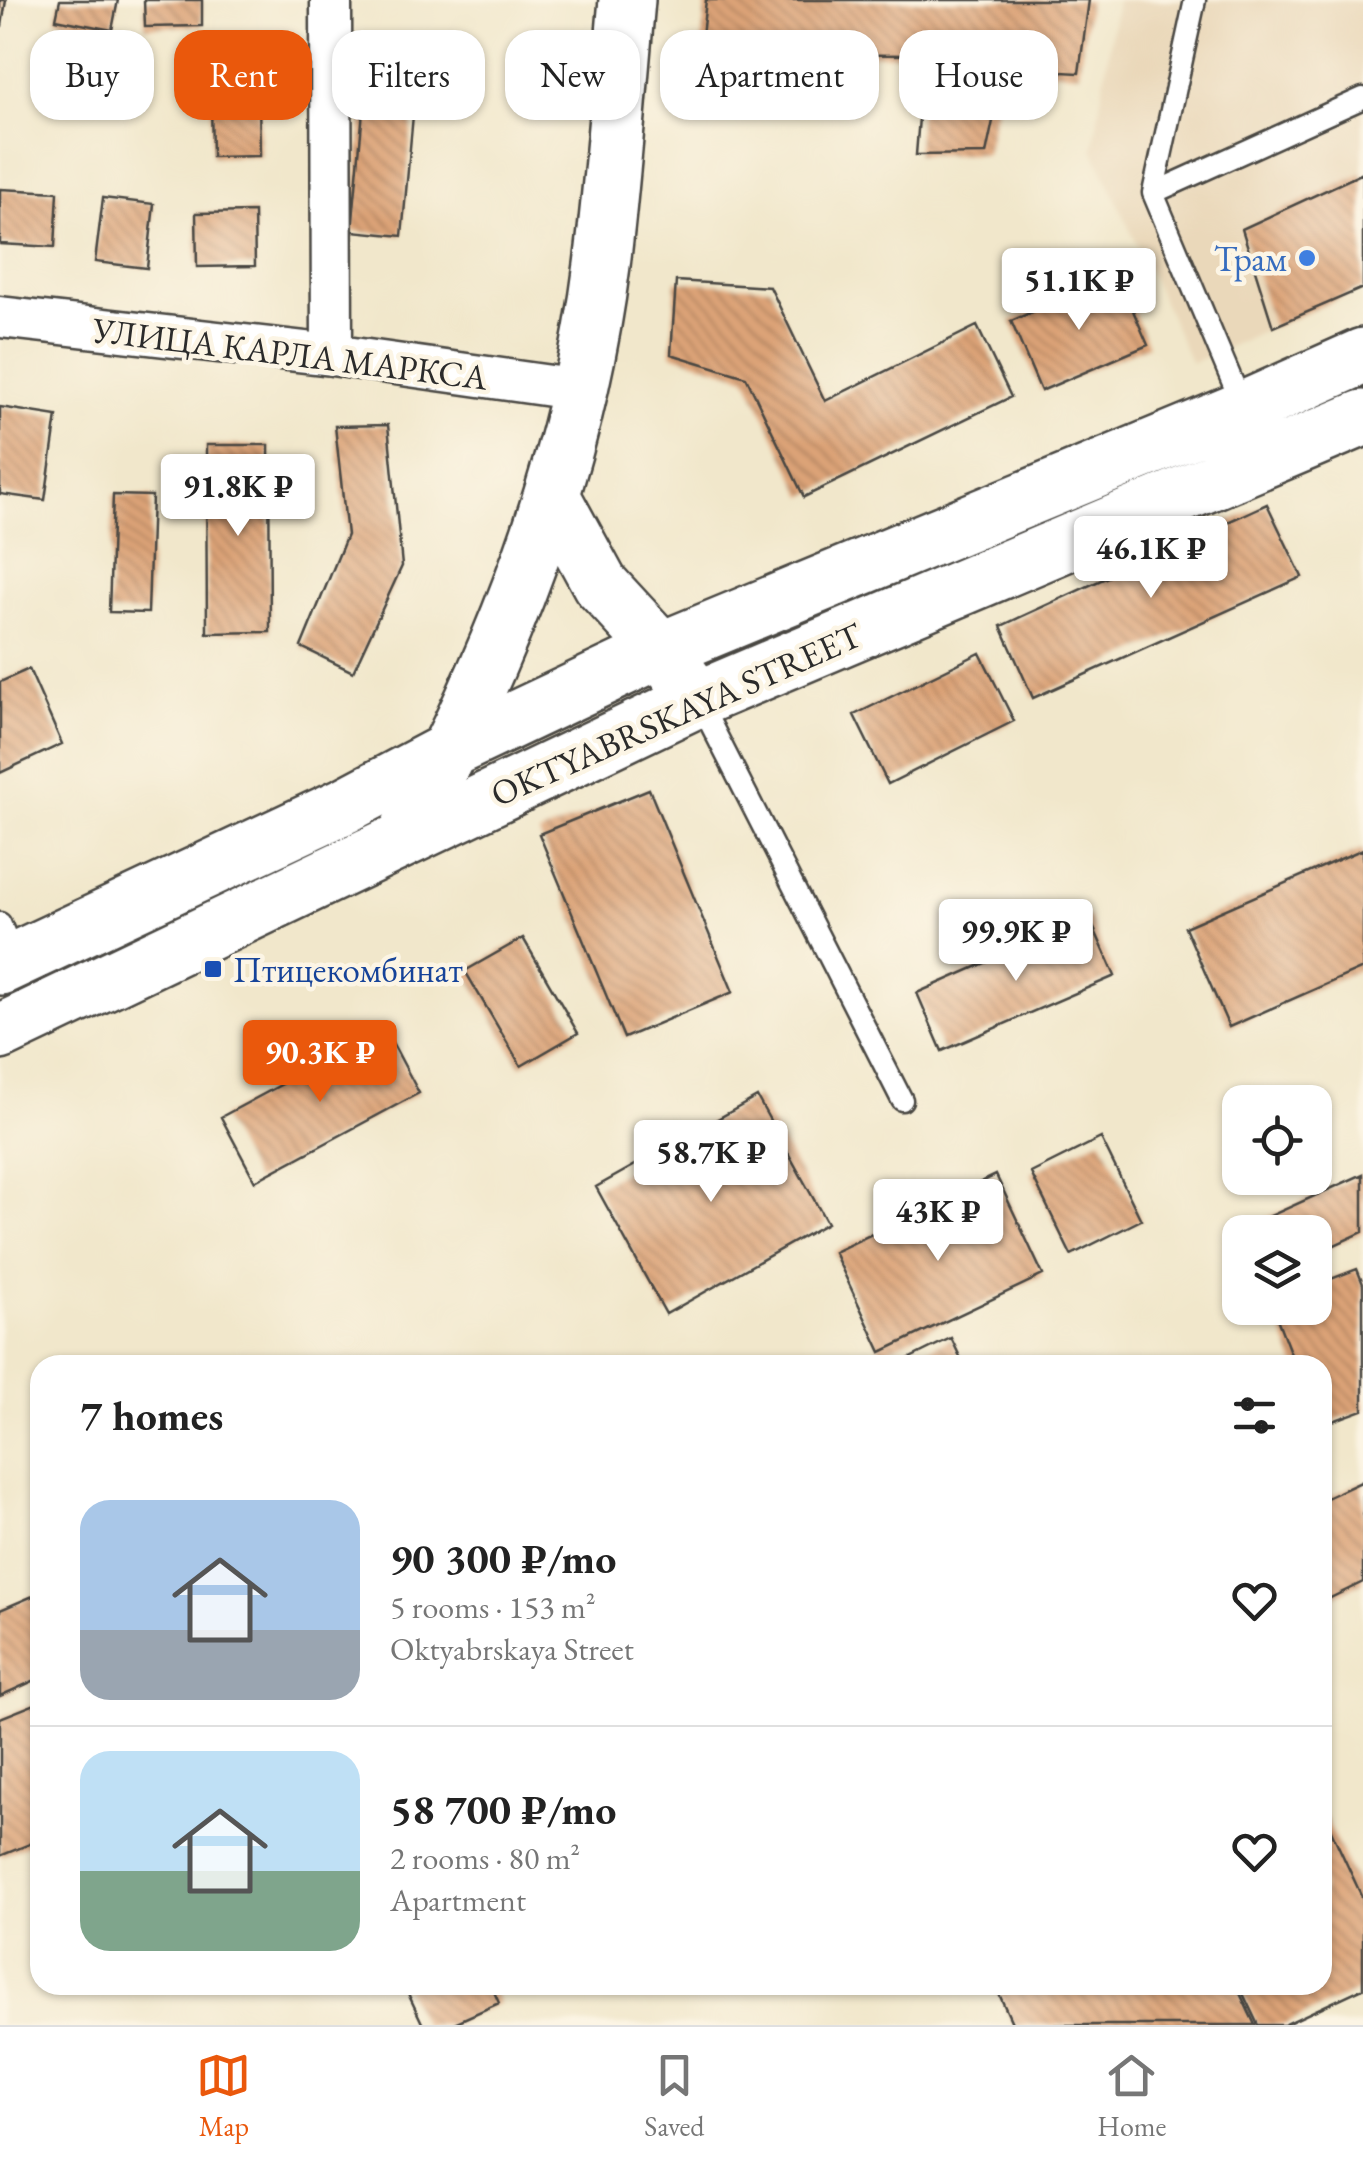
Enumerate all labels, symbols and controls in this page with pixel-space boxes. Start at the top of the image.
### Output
chip: Buy [30,30,154,120]
chip: Rent [174,30,312,120]
chip: Filters [332,30,485,120]
chip: New [505,30,640,120]
chip: Apartment [660,30,879,120]
chip: House [899,30,1058,120]
place label: Трам [1214,236,1287,282]
marker: Трам [1296,247,1318,269]
pin: 51.1K ₽ [987,248,1171,333]
text: 51.1K ₽ [1024,259,1134,301]
street label: УЛИЦА КАРЛА МАРКСА [89,306,491,400]
pin: 91.8K ₽ [146,454,330,539]
text: 91.8K ₽ [183,465,293,507]
pin: 46.1K ₽ [1059,516,1243,601]
text: 46.1K ₽ [1096,527,1206,569]
street label: OKTYABRSKAYA STREET [484,612,869,816]
pin: 99.9K ₽ [924,899,1108,984]
text: 99.9K ₽ [961,910,1071,952]
place label: Птицекомбинат [233,947,463,992]
marker: Птицекомбинат [202,958,224,980]
pin: 90.3K ₽ [228,1020,412,1105]
text: 90.3K ₽ [265,1031,375,1073]
map controls [1222,1085,1332,1325]
button: locate [1222,1085,1332,1195]
pin: 58.7K ₽ [619,1120,803,1205]
text: 58.7K ₽ [656,1131,766,1173]
pin: 43K ₽ [868,1179,1008,1264]
text: 43K ₽ [895,1190,981,1232]
button: layers [1222,1215,1332,1325]
text: 7 homes [80,1388,223,1443]
icon: filters [1227,1388,1282,1443]
text: 90 300 ₽/mo [390,1531,616,1586]
icon: home [160,1540,280,1660]
icon: heart [1227,1573,1282,1628]
text: 5 rooms · 153 m² [390,1586,596,1628]
text: Oktyabrskaya Street [390,1628,634,1670]
text: 58 700 ₽/mo [390,1782,616,1837]
icon: home [160,1791,280,1911]
icon: heart [1227,1824,1282,1879]
text: 2 rooms · 80 m² [390,1837,580,1879]
text: Apartment [390,1879,526,1921]
tab: Map [196,2048,251,2144]
tab: Saved [644,2048,704,2144]
tab: Home [1097,2048,1167,2144]

